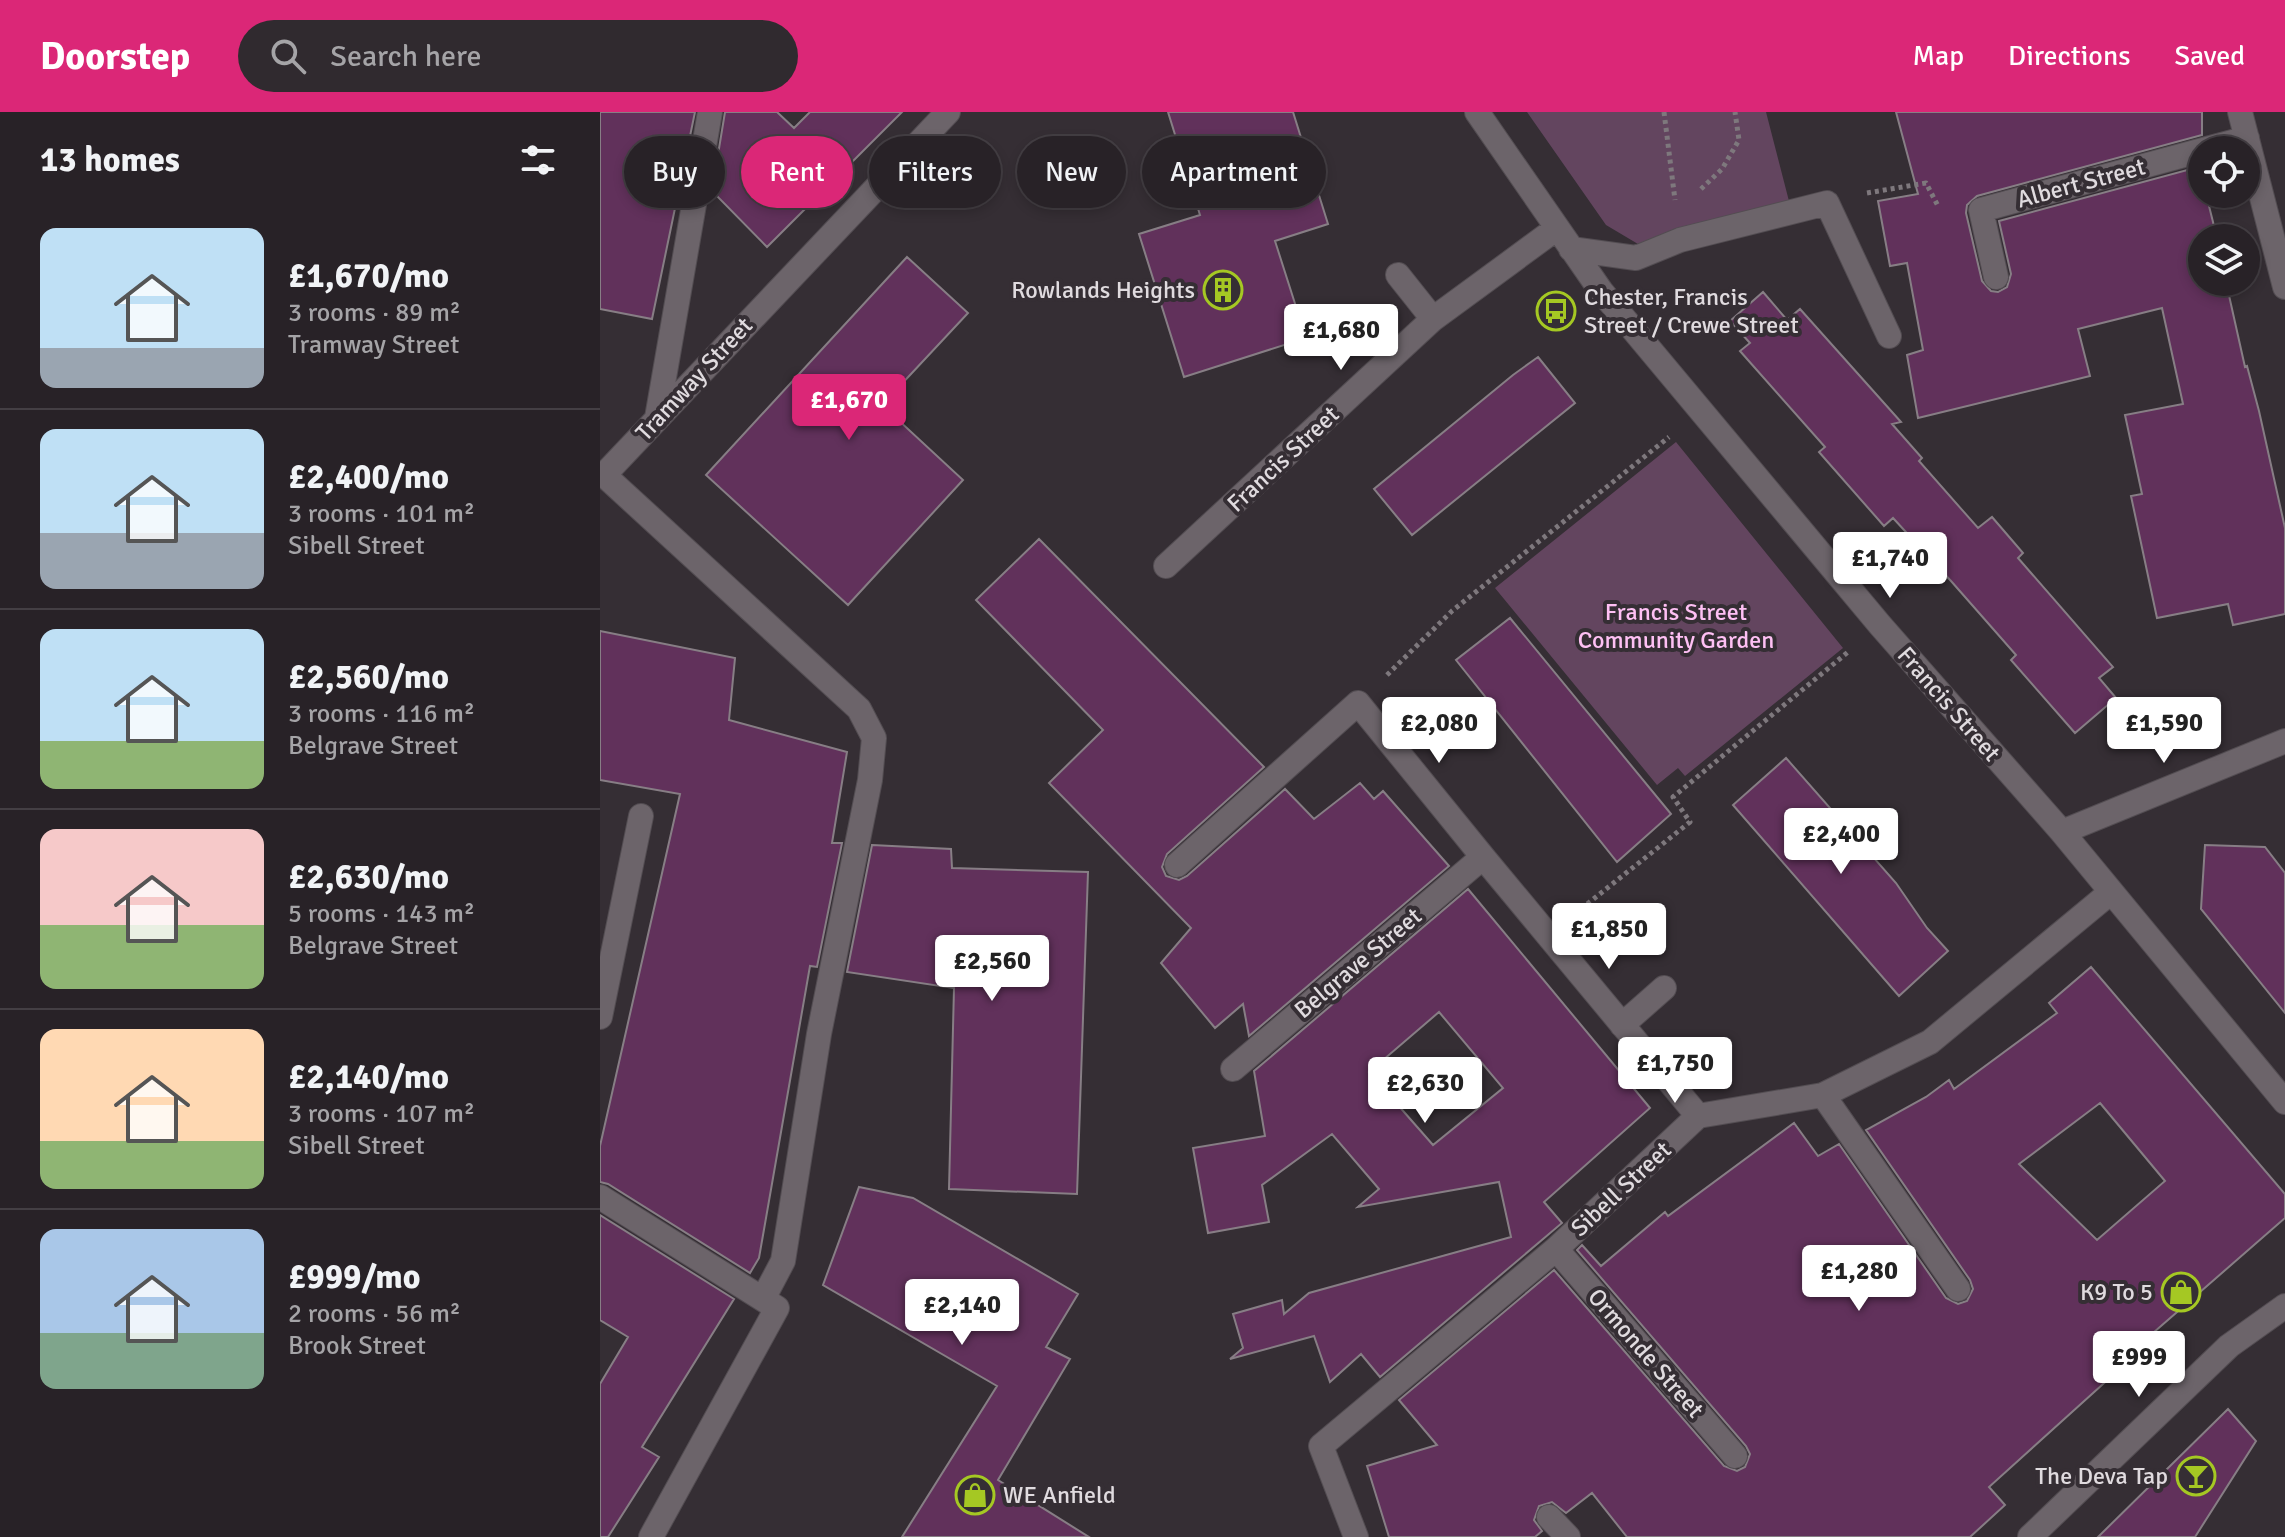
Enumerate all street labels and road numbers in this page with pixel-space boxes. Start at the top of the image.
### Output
street label: Albert Street [2014,151,2148,215]
street label: Tramway Street [629,311,759,447]
street label: Francis Street [1221,400,1345,518]
street label: Francis Street [1891,640,2007,768]
street label: Belgrave Street [1288,901,1428,1025]
street label: Sibell Street [1565,1135,1677,1243]
street label: Ormonde Street [1582,1282,1710,1424]

